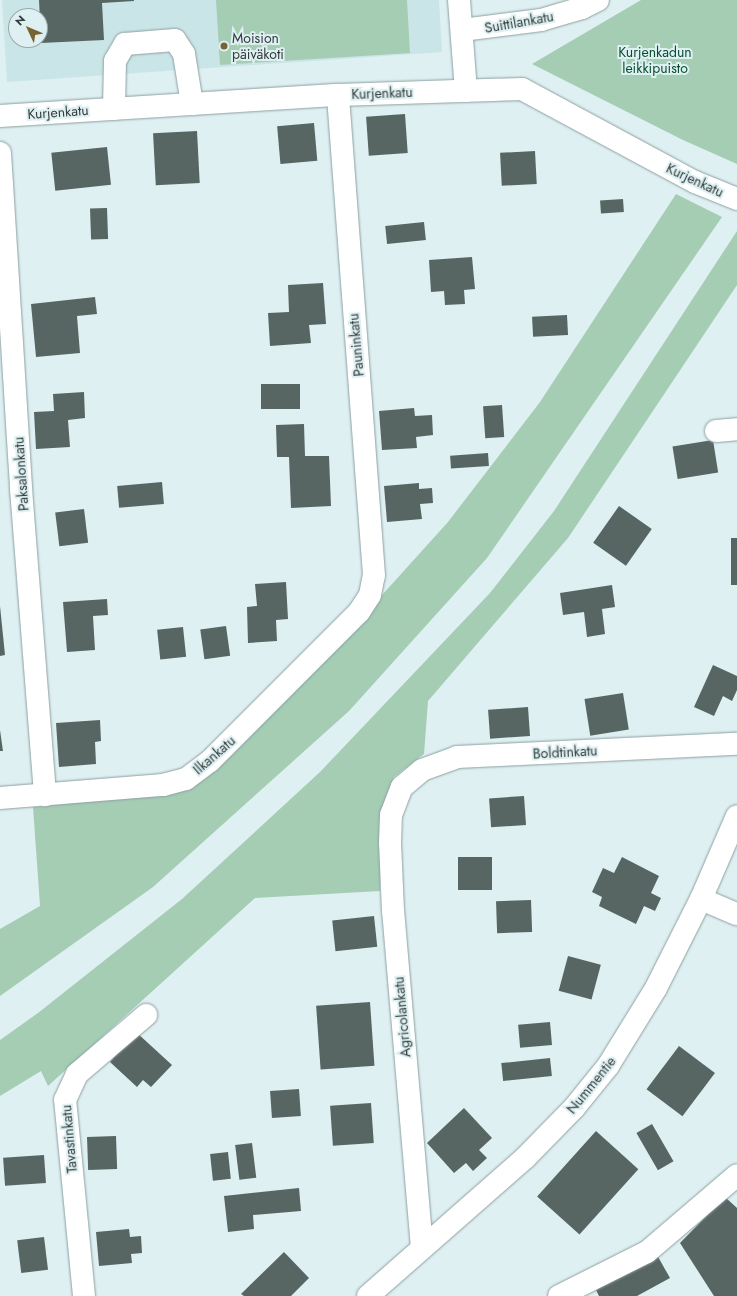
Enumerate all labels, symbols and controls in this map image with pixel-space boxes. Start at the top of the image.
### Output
north arrow [8,8,48,48]
street label: Suittilankatu [483,8,555,36]
text: N [11,12,29,29]
place label: Moision päiväkoti [232,30,284,62]
marker: Moision päiväkoti [219,41,229,51]
park label: Kurjenkadun leikkipuisto [618,44,692,76]
street label: Kurjenkatu [351,84,413,102]
street label: Kurjenkatu [27,101,89,123]
street label: Kurjenkatu [664,159,726,201]
street label: Pauninkatu [345,313,367,377]
street label: Paksalonkatu [10,436,32,512]
street label: Ilkankatu [189,732,239,778]
street label: Boldtinkatu [532,742,598,762]
street label: Agricolankatu [390,976,414,1058]
street label: Nummentie [563,1053,619,1117]
street label: Tavastinkatu [58,1104,80,1174]

